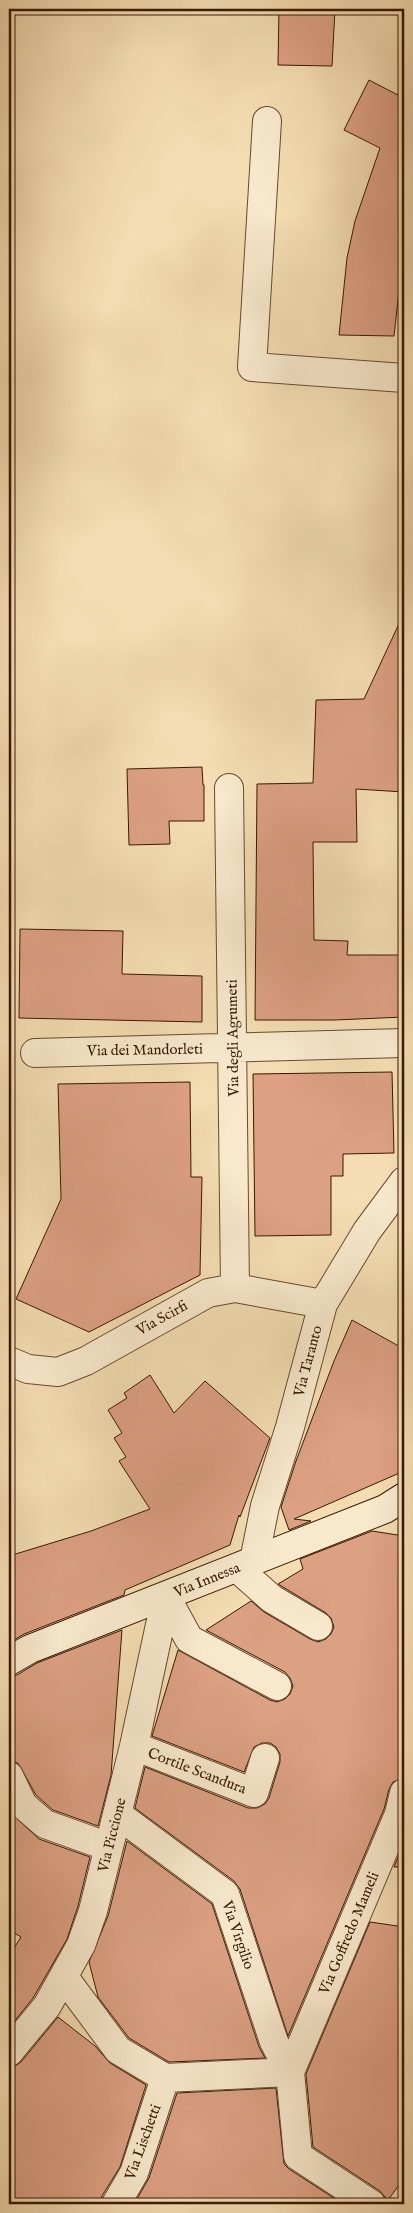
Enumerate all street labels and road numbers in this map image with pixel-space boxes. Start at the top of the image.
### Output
street label: Via degli Agrumeti [222,979,244,1098]
street label: Via dei Mandorleti [86,1039,203,1061]
street label: Via Scirfi [132,1296,191,1340]
street label: Via Taranto [289,1323,327,1400]
street label: Via Innessa [170,1558,243,1602]
street label: Cortile Scandura [145,1743,249,1799]
street label: Via Piccione [93,1796,130,1875]
street label: Via Goffredo Mameli [314,1869,383,1998]
street label: Via Virgilio [217,1897,259,1972]
street label: Via Lischetti [120,2102,165,2183]

